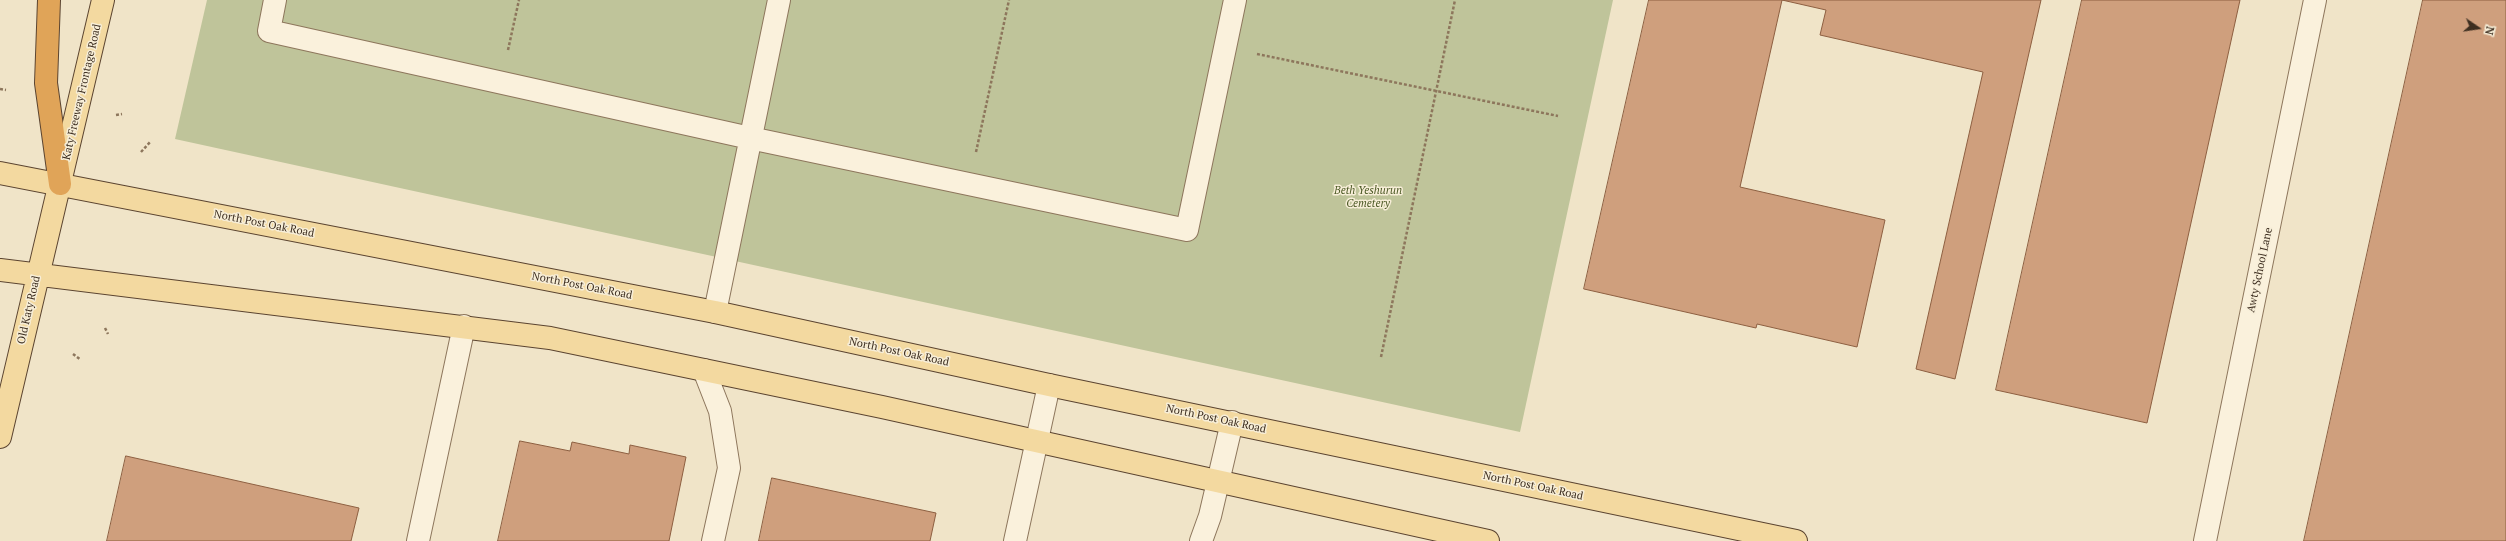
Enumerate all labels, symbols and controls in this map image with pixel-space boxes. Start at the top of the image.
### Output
north arrow [2458,8,2498,48]
street label: Katy Freeway Frontage Road [60,23,104,161]
text: N [2482,25,2497,36]
park label: Beth Yeshurun Cemetery [1334,184,1402,210]
street label: North Post Oak Road [213,208,315,240]
street label: Awty School Lane [2245,226,2275,314]
street label: North Post Oak Road [531,270,633,302]
street label: Old Katy Road [15,275,43,345]
street label: North Post Oak Road [848,335,950,369]
street label: North Post Oak Road [1165,402,1267,436]
street label: North Post Oak Road [1482,469,1584,503]

